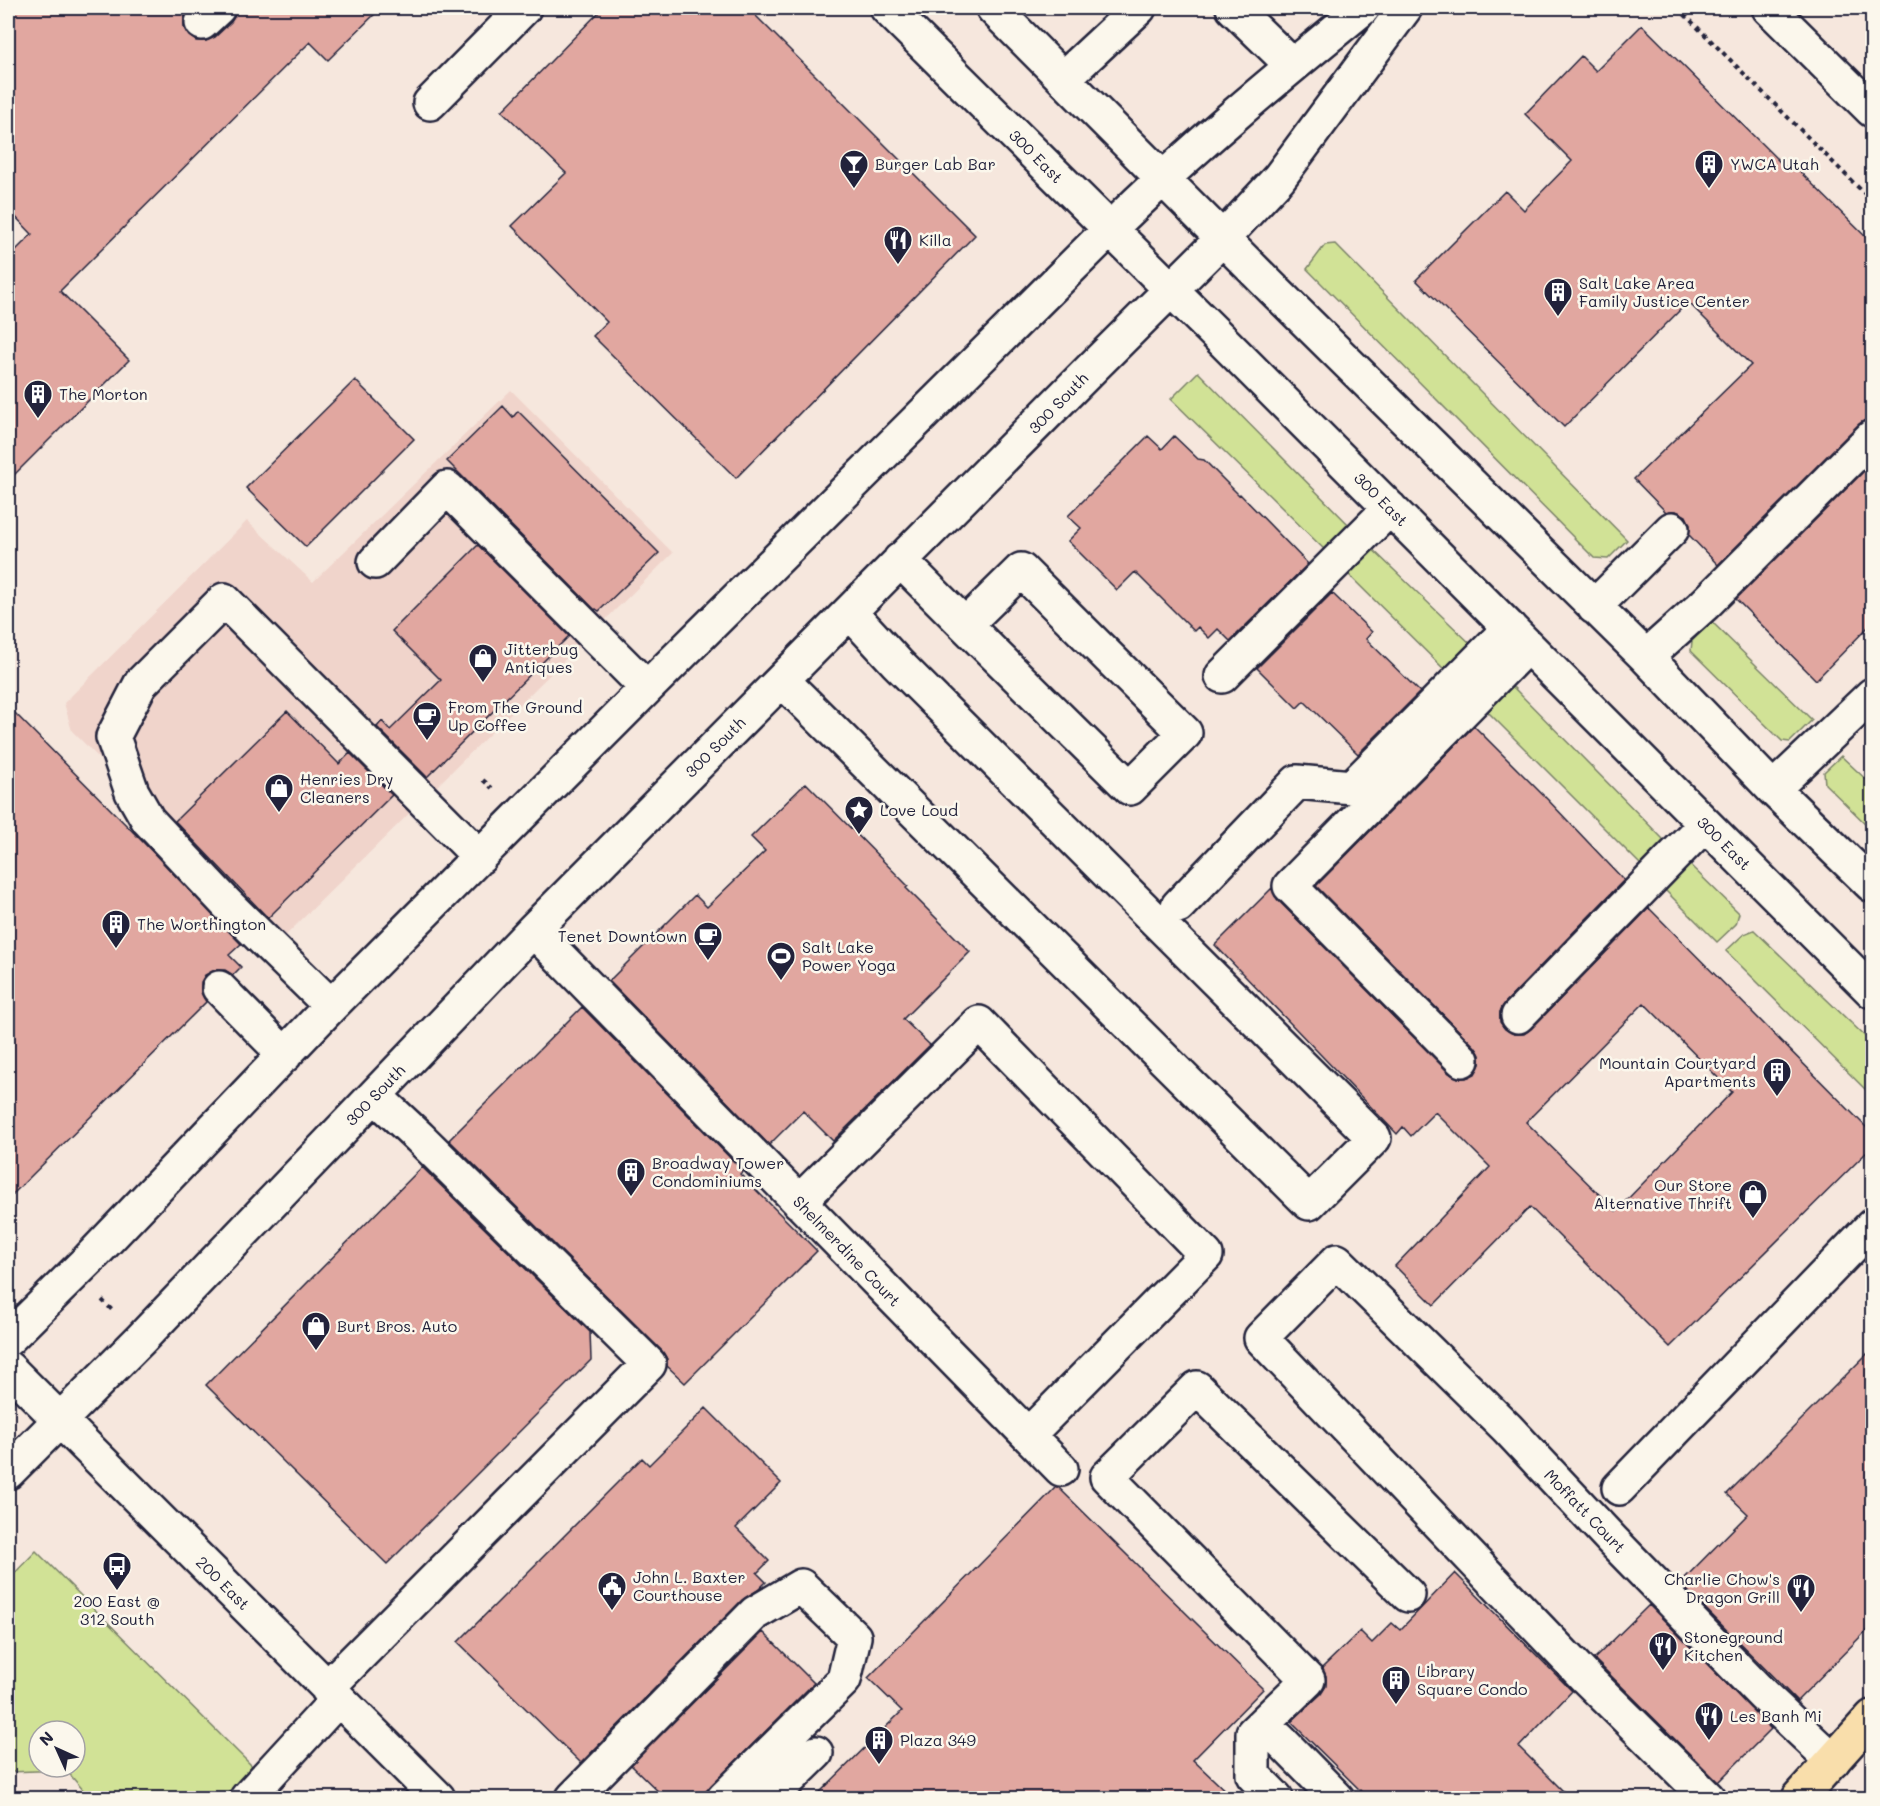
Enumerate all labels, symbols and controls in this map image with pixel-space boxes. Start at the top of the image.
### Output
street label: 300 East [1005,124,1068,187]
bar icon: Burger Lab Bar [838,148,870,190]
building icon: YWCA Utah [1693,148,1725,190]
place label: Burger Lab Bar [875,153,996,174]
place label: YWCA Utah [1730,153,1819,174]
restaurant icon: Killa [882,224,914,266]
place label: Killa [919,229,952,250]
place label: Salt Lake Area Family Justice Center [1579,272,1750,311]
building icon: Salt Lake Area Family Justice Center [1542,276,1574,318]
street label: 300 South [1023,367,1092,438]
building icon: The Morton [22,378,54,420]
place label: The Morton [59,383,148,404]
street label: 300 East [1350,467,1413,530]
place label: Jitterbug Antiques [504,638,578,677]
shop icon: Jitterbug Antiques [467,642,499,684]
place label: From The Ground Up Coffee [448,696,582,735]
cafe icon: From The Ground Up Coffee [411,700,443,742]
street label: 300 South [680,712,749,781]
place label: Henries Dry Cleaners [300,768,393,807]
shop icon: Henries Dry Cleaners [263,772,295,814]
place icon: Love Loud [843,794,875,836]
place label: Love Loud [880,799,958,820]
street label: 300 East [1693,811,1756,874]
building icon: The Worthington [100,908,132,950]
place label: The Worthington [137,913,266,934]
cafe icon: Tenet Downtown [692,920,724,962]
place label: Tenet Downtown [558,925,687,946]
place label: Salt Lake Power Yoga [802,936,896,975]
sports icon: Salt Lake Power Yoga [765,940,797,982]
place label: Mountain Courtyard Apartments [1599,1052,1756,1091]
building icon: Mountain Courtyard Apartments [1761,1056,1793,1098]
street label: 300 South [340,1059,409,1130]
place label: Broadway Tower Condominiums [652,1152,784,1191]
building icon: Broadway Tower Condominiums [615,1156,647,1198]
place label: Our Store Alternative Thrift [1594,1174,1732,1213]
shop icon: Our Store Alternative Thrift [1737,1178,1769,1220]
street label: Shelmerdine Court [789,1191,906,1311]
shop icon: Burt Bros. Auto [300,1310,332,1352]
place label: Burt Bros. Auto [337,1315,457,1336]
street label: Moffatt Court [1540,1464,1631,1557]
bus stop icon: 200 East @ 312 South [101,1550,133,1592]
street label: 200 East [192,1551,255,1614]
place label: John L. Baxter Courthouse [633,1566,746,1605]
place label: Charlie Chow's Dragon Grill [1664,1568,1780,1607]
public building icon: John L. Baxter Courthouse [596,1570,628,1612]
restaurant icon: Charlie Chow's Dragon Grill [1785,1572,1817,1614]
place label: 200 East @ 312 South [73,1590,161,1629]
place label: Stoneground Kitchen [1684,1626,1783,1665]
restaurant icon: Stoneground Kitchen [1647,1630,1679,1672]
place label: Library Square Condo [1417,1660,1527,1699]
building icon: Library Square Condo [1380,1664,1412,1706]
restaurant icon: Les Banh Mi [1693,1700,1725,1742]
place label: Les Banh Mi [1730,1705,1822,1726]
north arrow [27,1719,87,1779]
building icon: Plaza 349 [863,1724,895,1766]
text: N [34,1726,58,1750]
place label: Plaza 349 [900,1729,976,1750]

